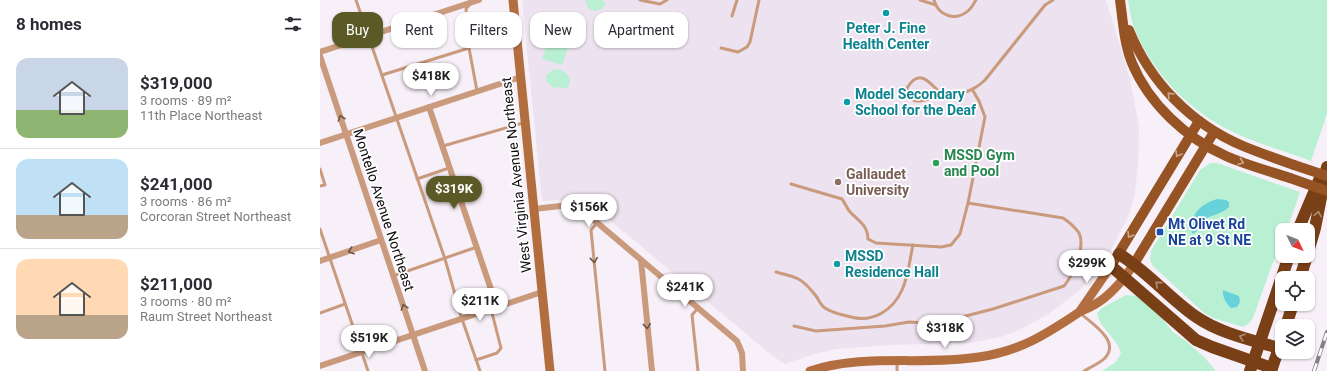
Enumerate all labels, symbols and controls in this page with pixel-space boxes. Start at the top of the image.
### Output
marker: Peter J. Fine Health Center [881,8,891,18]
chip: Buy [332,12,383,48]
chip: Rent [391,12,447,48]
chip: Filters [455,12,522,48]
chip: New [530,12,586,48]
chip: Apartment [594,12,688,48]
icon: filters [282,13,304,35]
text: 8 homes [16,14,82,34]
place label: Peter J. Fine Health Center [843,20,929,52]
pin: $418K [403,63,459,97]
text: $418K [412,68,450,83]
text: $319,000 [140,73,212,93]
icon: home [48,74,96,122]
street label: West Virginia Avenue Northeast [498,76,534,274]
place label: Model Secondary School for the Deaf [855,86,977,118]
one-way arrow [1167,92,1175,100]
text: 3 rooms · 89 m² [140,93,232,108]
marker: Model Secondary School for the Deaf [842,97,852,107]
text: 11th Place Northeast [140,108,262,123]
one-way arrow [337,114,345,121]
street label: Montello Avenue Northeast [350,127,418,294]
place label: MSSD Gym and Pool [944,147,1015,179]
one-way arrow [1176,150,1183,157]
one-way arrow [1238,157,1245,165]
marker: MSSD Gym and Pool [931,158,941,168]
place label: Gallaudet University [846,166,910,198]
text: $241,000 [140,174,212,194]
icon: home [48,175,96,223]
pin: $319K [426,176,482,210]
marker: Gallaudet University [833,177,843,187]
text: $319K [435,181,473,196]
text: 3 rooms · 86 m² [140,194,232,209]
pin: $156K [561,194,617,228]
text: $156K [570,199,608,214]
text: Corcoran Street Northeast [140,209,291,224]
one-way arrow [1313,211,1321,217]
place label: Mt Olivet Rd NE at 9 St NE [1168,216,1251,248]
north arrow [1275,223,1315,263]
map controls [1275,223,1315,359]
marker: Mt Olivet Rd NE at 9 St NE [1155,227,1165,237]
one-way arrow [1127,231,1134,238]
one-way arrow [347,246,354,254]
place label: MSSD Residence Hall [845,248,939,280]
pin: $299K [1059,250,1115,284]
text: $299K [1068,255,1106,270]
one-way arrow [589,256,598,263]
marker: MSSD Residence Hall [832,259,842,269]
button: locate [1275,271,1315,311]
text: $211,000 [140,274,212,294]
pin: $241K [657,274,713,308]
icon: home [48,275,96,323]
text: $241K [666,279,704,294]
one-way arrow [1155,281,1163,289]
pin: $211K [452,288,508,322]
text: $211K [461,293,499,308]
text: 3 rooms · 80 m² [140,294,232,309]
one-way arrow [400,304,409,311]
text: Raum Street Northeast [140,309,272,324]
pin: $318K [917,315,973,349]
button: layers [1275,319,1315,359]
text: $318K [926,320,964,335]
one-way arrow [643,323,652,329]
pin: $519K [341,325,397,359]
text: $519K [350,330,388,345]
one-way arrow [1238,333,1245,341]

